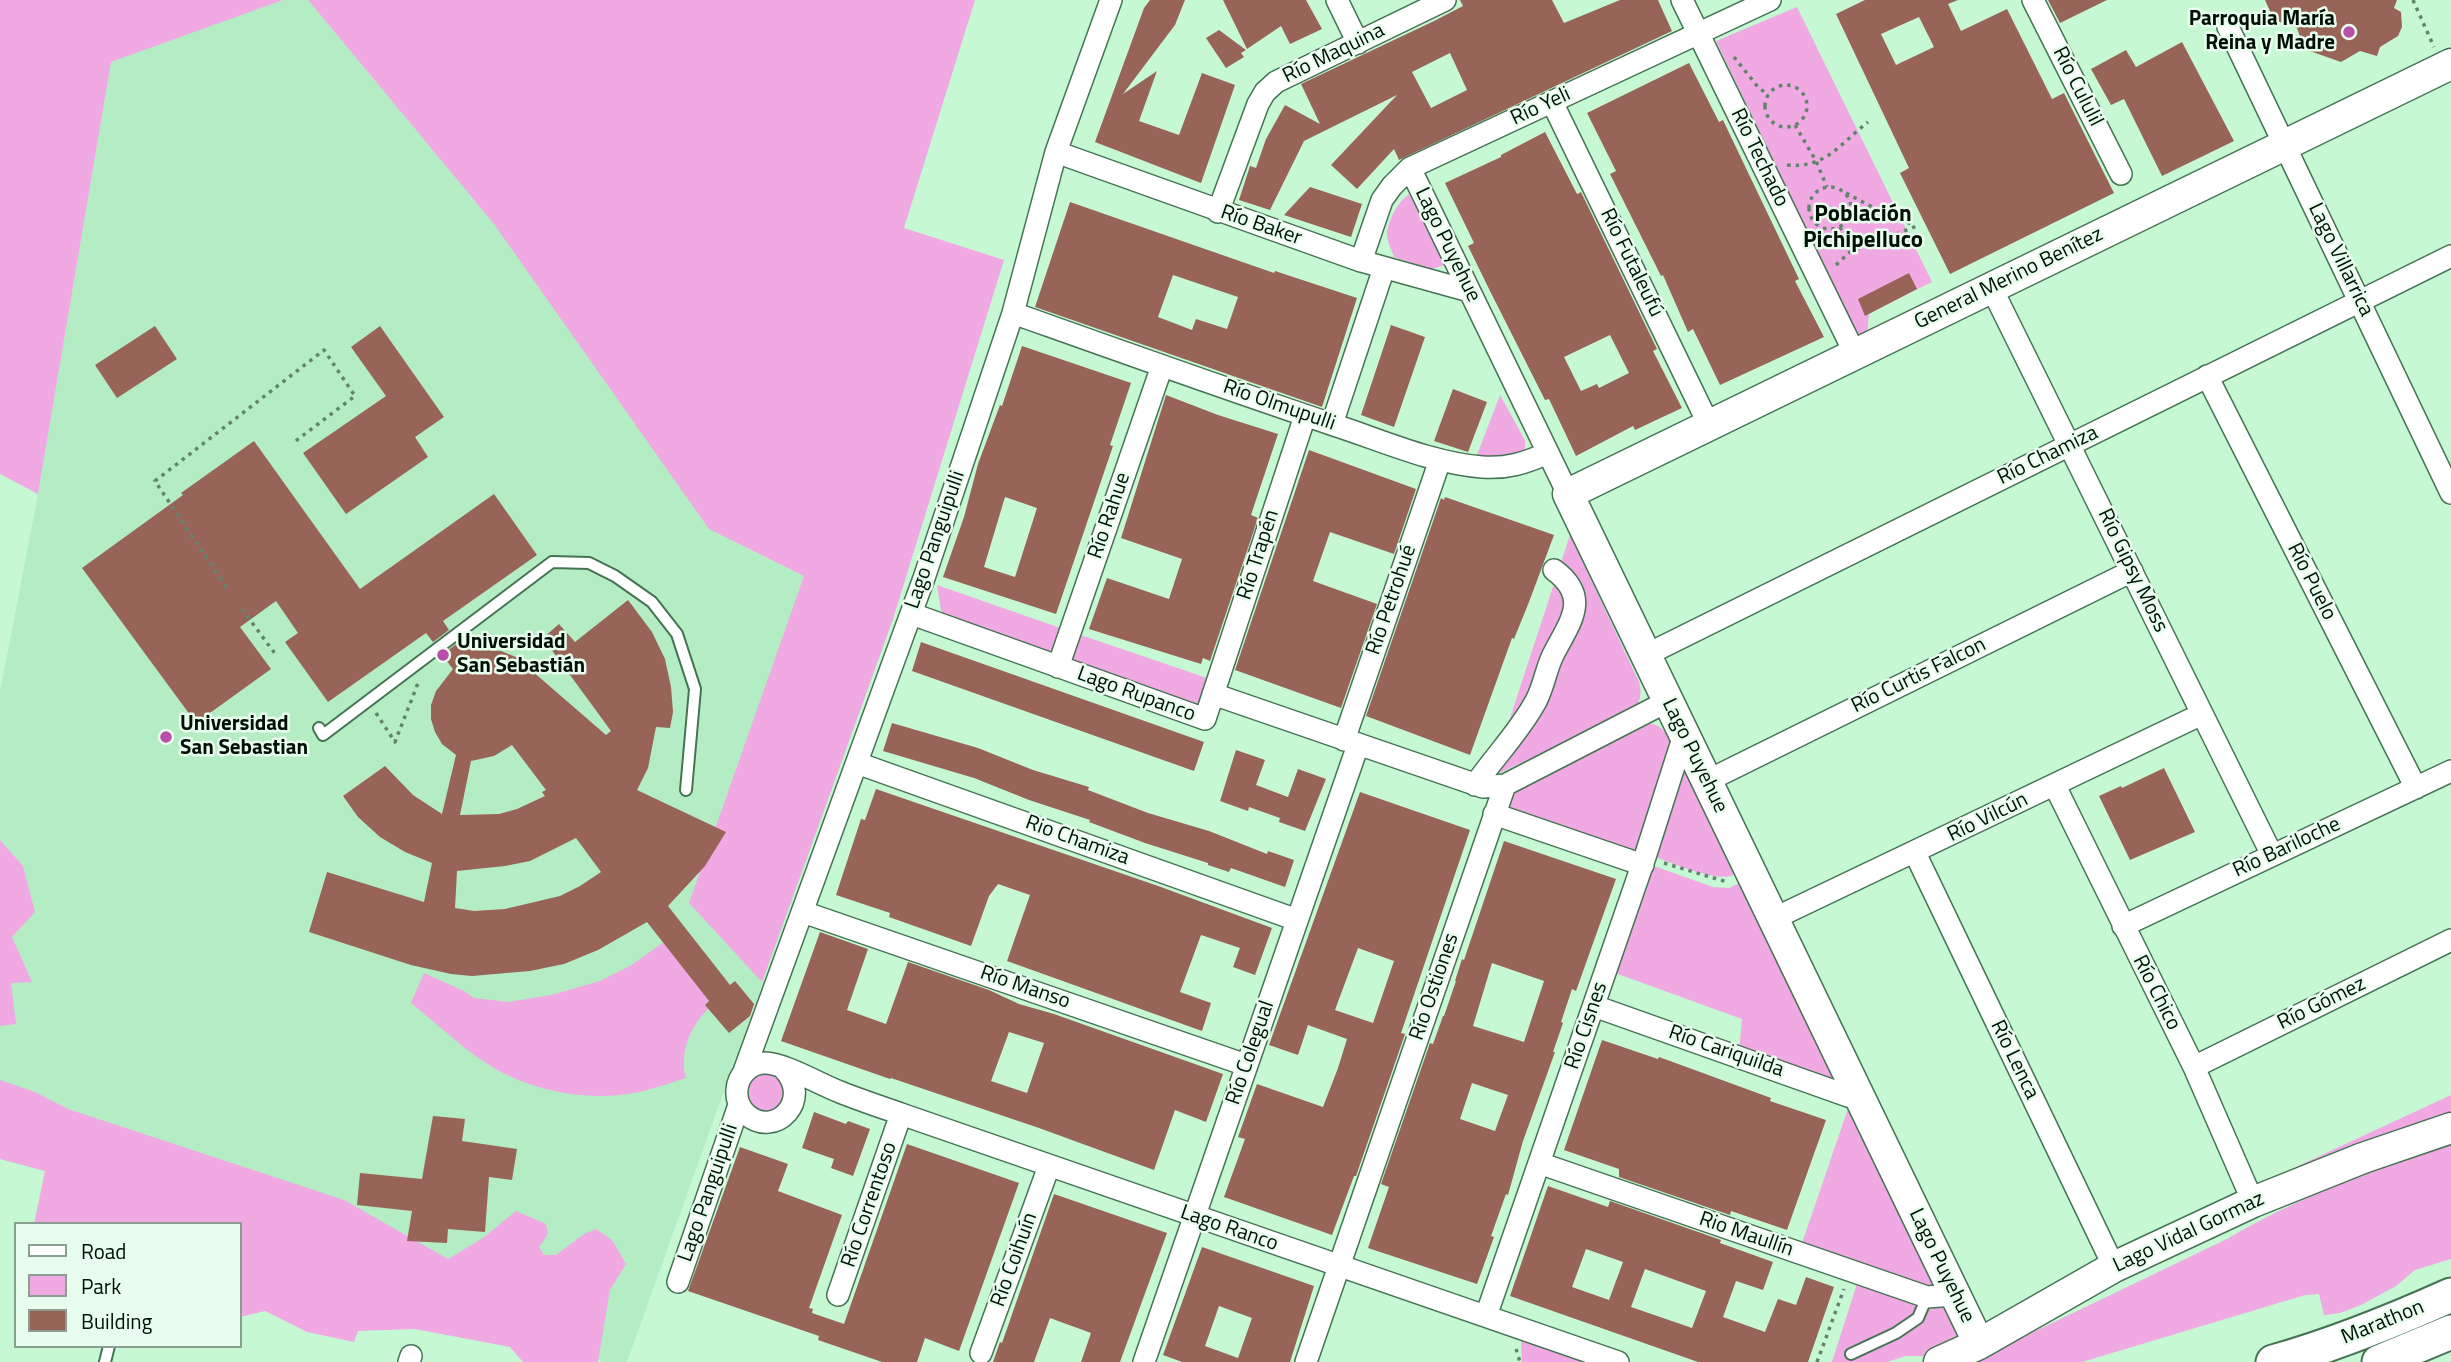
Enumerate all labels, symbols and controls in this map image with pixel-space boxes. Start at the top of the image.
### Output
place label: Parroquia María Reina y Madre [2189,7,2335,57]
street label: Río Maquina [1279,19,1389,89]
marker: Parroquia María Reina y Madre [2341,24,2357,40]
street label: Río Cululil [2046,43,2108,131]
street label: Río Yeli [1507,82,1575,132]
street label: Río Techado [1724,105,1794,211]
street label: Lago Puyehue [1408,184,1486,306]
street label: Lago Villarrica [2302,199,2378,321]
street label: Río Baker [1217,200,1305,252]
district label: Población Pichipelluco [1803,201,1923,255]
street label: Río Futaleufú [1594,205,1668,321]
street label: General Merino Benítez [1911,222,2107,336]
street label: Río Olmupulli [1219,375,1339,437]
street label: Río Chamiza [1994,421,2102,491]
street label: Lago Panguipulli [901,468,971,612]
street label: Río Rahue [1083,469,1137,563]
street label: Río Gipsy Moss [2091,505,2173,637]
street label: Río Trapén [1233,507,1285,603]
street label: Río Puelo [2281,539,2341,625]
street label: Río Petrohué [1361,542,1423,658]
place label: Universidad San Sebastián [457,630,585,680]
street label: Río Curtis Falcon [1848,633,1990,719]
marker: Universidad San Sebastián [435,647,451,663]
street label: Lago Rupanco [1073,662,1199,728]
street label: Lago Puyehue [1655,695,1733,817]
place label: Universidad San Sebastian [180,712,308,762]
marker: Universidad San Sebastian [158,729,174,745]
street label: Río Vilcún [1944,788,2032,848]
street label: Rio Chamiza [1022,811,1132,871]
street label: Río Bariloche [2229,812,2345,884]
street label: Río Ostiones [1405,930,1465,1044]
street label: Río Chico [2126,951,2186,1035]
street label: Río Manso [977,961,1073,1015]
street label: Río Gómez [2274,972,2370,1036]
street label: Río Cisnes [1560,979,1614,1073]
street label: Río Colegual [1221,998,1281,1108]
street label: Río Lenca [1984,1016,2044,1104]
street label: Río Cariquilda [1665,1020,1787,1084]
street label: Lago Panguipulli [674,1121,744,1265]
street label: Río Correntoso [837,1139,903,1271]
street label: Lago Vidal Gormaz [2109,1187,2269,1279]
street label: Lago Ranco [1177,1200,1281,1258]
street label: Lago Puyehue [1902,1205,1980,1327]
street label: Rio Maullín [1696,1207,1796,1263]
street label: Río Coihuín [986,1209,1044,1311]
legend [14,1222,242,1348]
text: Road [81,1235,126,1267]
text: Park [81,1270,121,1302]
street label: Marathon [2338,1295,2428,1351]
text: Building [81,1305,152,1337]

